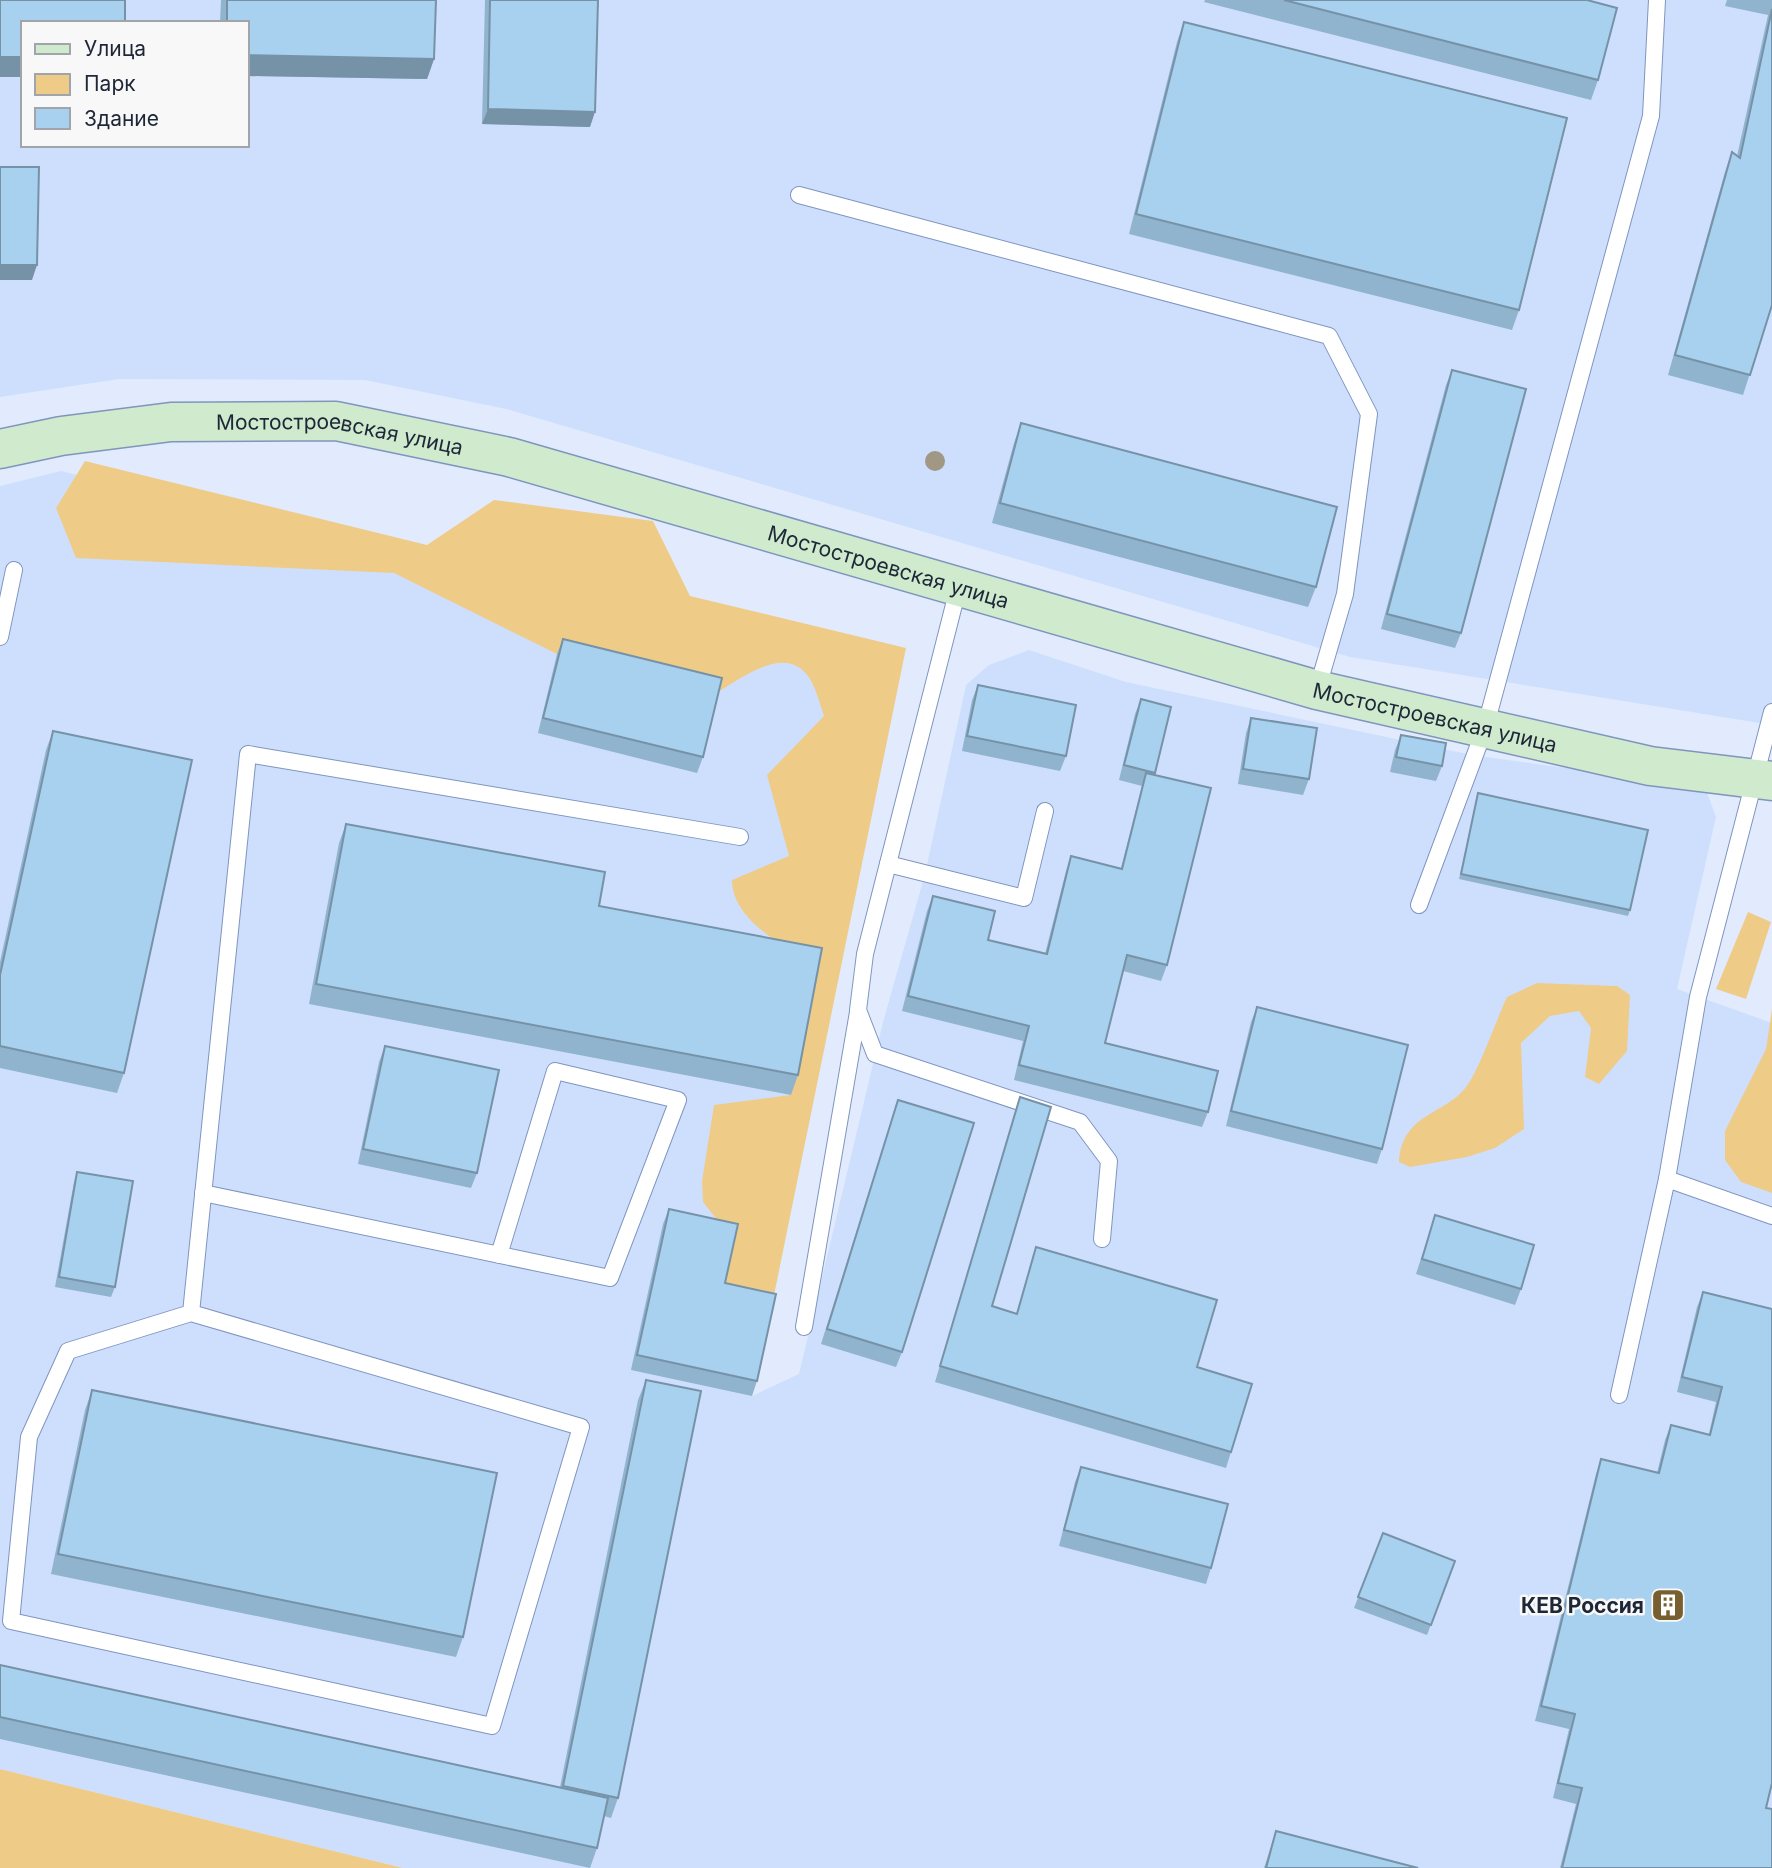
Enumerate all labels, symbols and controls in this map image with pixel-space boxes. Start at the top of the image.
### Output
legend [21,21,248,147]
text: Улица [84,36,146,61]
text: Парк [84,71,136,96]
text: Здание [84,106,159,131]
street label: Мостостроевская улица [216,408,465,460]
street label: Мостостроевская улица [765,520,1012,613]
street label: Мостостроевская улица [1311,677,1560,757]
building icon: КЕВ Россия [1649,1586,1687,1624]
place label: КЕВ Россия [1521,1593,1644,1618]

